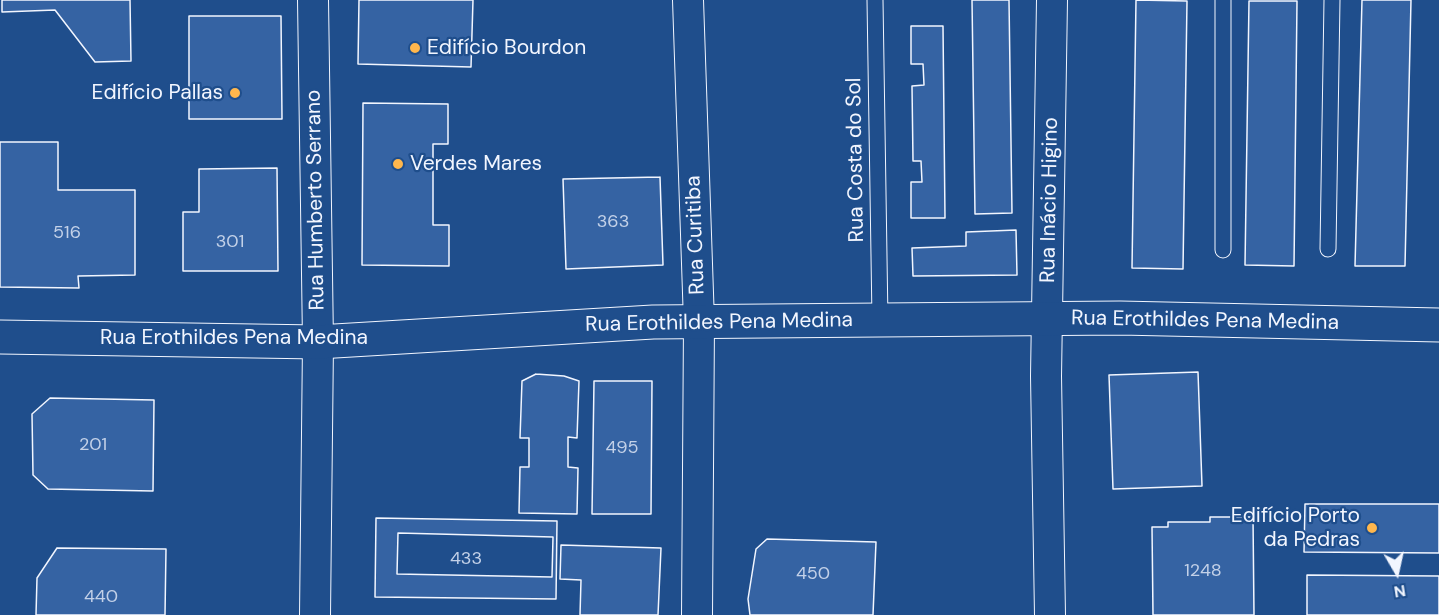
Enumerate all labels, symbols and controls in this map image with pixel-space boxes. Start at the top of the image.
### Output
place label: Edifício Bourdon [427,35,586,61]
marker: Edifício Bourdon [408,41,422,55]
street label: Rua Costa do Sol [842,77,870,243]
place label: Edifício Pallas [92,80,223,106]
marker: Edifício Pallas [228,86,242,100]
street label: Rua Humberto Serrano [301,89,331,311]
street label: Rua Inácio Higino [1036,117,1064,283]
place label: Verdes Mares [410,151,542,177]
marker: Verdes Mares [391,157,405,171]
street label: Rua Curitiba [681,175,711,295]
house number: 363 [597,211,629,233]
house number: 516 [53,222,81,244]
house number: 301 [216,231,244,253]
street label: Rua Erothildes Pena Medina [1071,306,1339,336]
street label: Rua Erothildes Pena Medina [585,308,853,338]
street label: Rua Erothildes Pena Medina [100,325,368,351]
house number: 201 [79,434,107,456]
house number: 495 [605,437,639,459]
place label: Edifício Porto da Pedras [1231,503,1360,553]
marker: Edifício Porto da Pedras [1365,521,1379,535]
north arrow [1367,543,1427,603]
house number: 433 [450,548,482,570]
house number: 1248 [1184,560,1222,582]
house number: 450 [796,563,830,585]
text: N [1392,580,1407,603]
house number: 440 [84,586,118,608]

